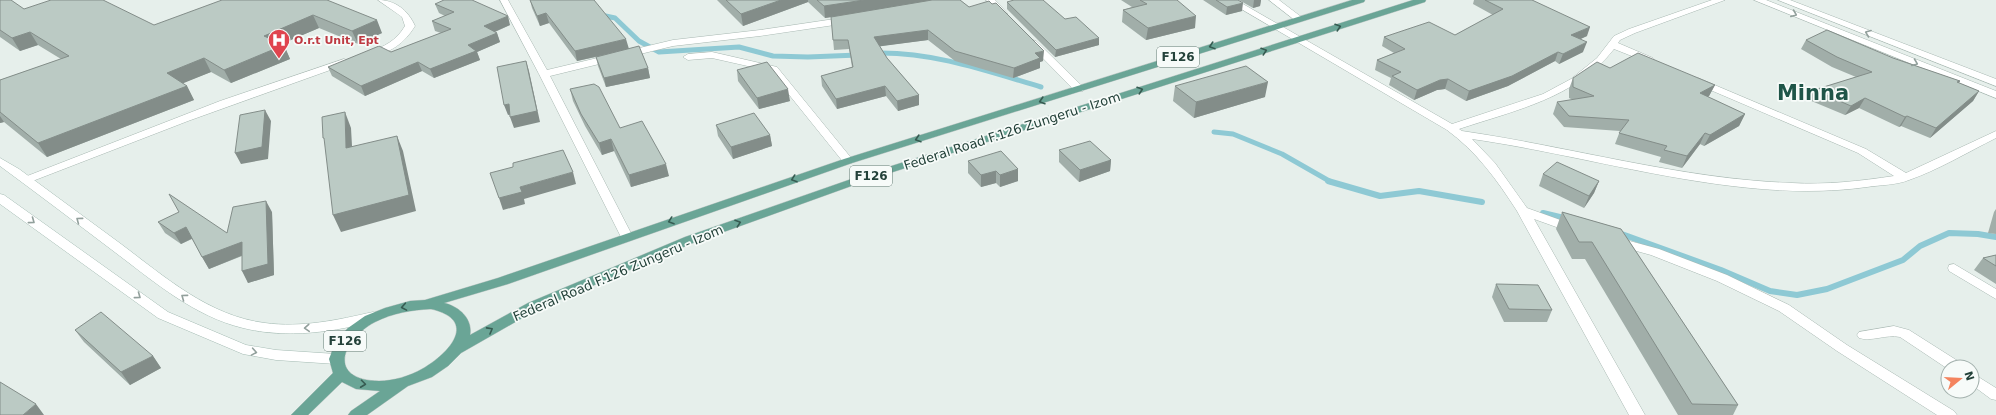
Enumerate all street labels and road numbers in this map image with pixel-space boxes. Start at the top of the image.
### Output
road number: F126 [1157,47,1199,67]
street label: Federal Road F.126 Zungeru - Izom [902,89,1122,173]
road number: F126 [850,166,892,186]
street label: Federal Road F.126 Zungeru - Izom [511,222,725,324]
road number: F126 [324,331,366,351]

